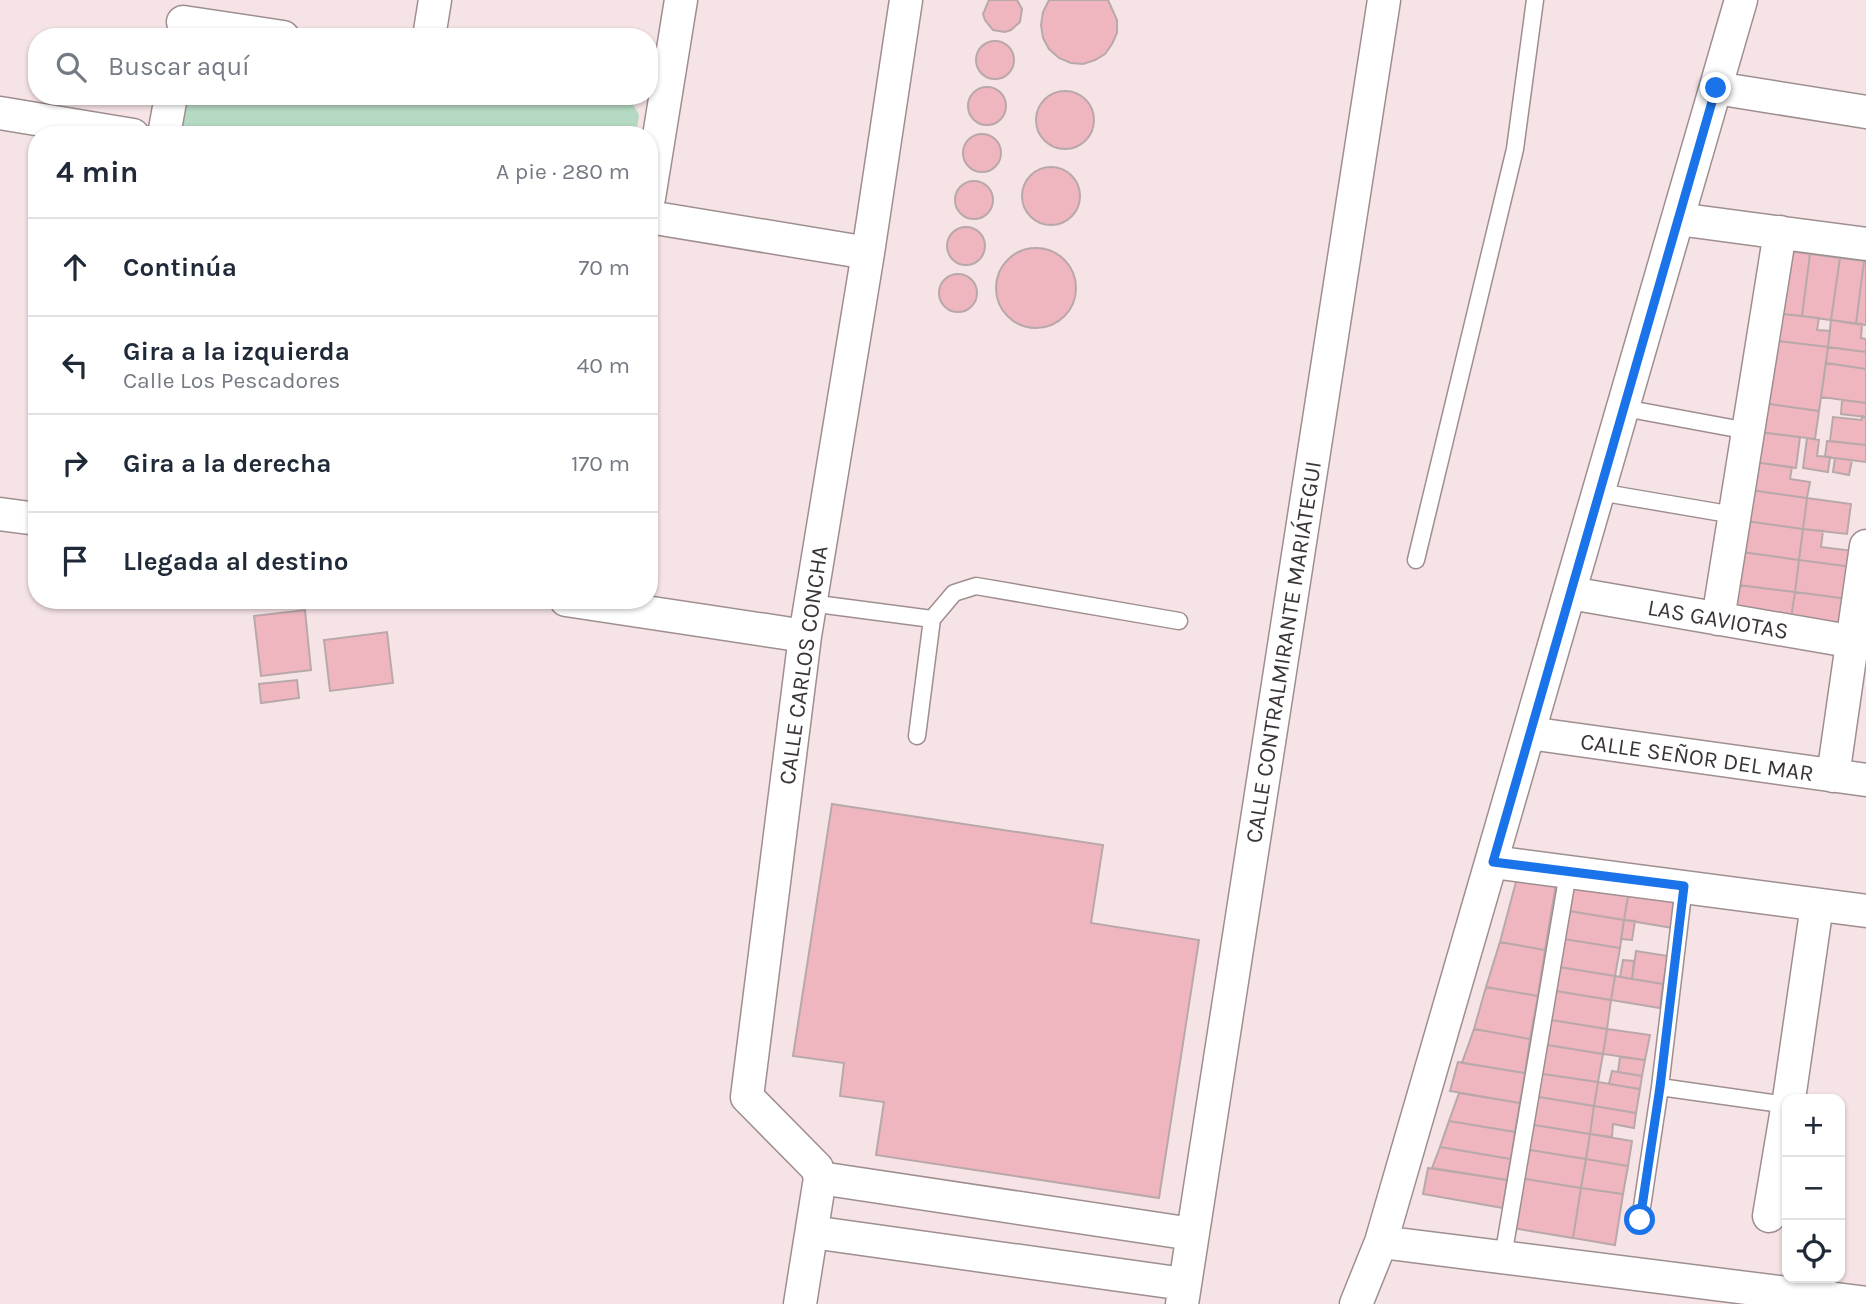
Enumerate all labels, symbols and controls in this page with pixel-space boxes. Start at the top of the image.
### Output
search box [28,28,658,105]
icon: search [52,48,90,86]
text: Buscar aquí [108,51,250,82]
route end [1700,72,1731,103]
text: 4 min [56,154,138,190]
text: A pie · 280 m [496,158,630,185]
icon: ahead [56,248,94,286]
text: Continúa [123,252,237,283]
text: 70 m [579,254,630,281]
text: Gira a la izquierda [123,336,350,367]
icon: left [56,346,94,384]
text: 40 m [577,352,630,379]
text: Calle Los Pescadores [123,367,340,394]
icon: right [56,444,94,482]
text: Gira a la derecha [123,448,332,479]
text: 170 m [571,450,630,477]
street label: CALLE CONTRALMIRANTE MARIÁTEGUI [1240,459,1327,845]
icon: arrive [56,542,94,580]
street label: CALLE CARLOS CONCHA [773,544,834,786]
text: Llegada al destino [123,546,349,577]
street label: LAS GAVIOTAS [1645,594,1790,645]
street label: CALLE SEÑOR DEL MAR [1579,728,1815,787]
map controls [1782,1094,1845,1283]
button: + [1782,1094,1845,1157]
button: − [1782,1157,1845,1220]
route start [1624,1204,1655,1235]
button: locate [1782,1220,1845,1283]

